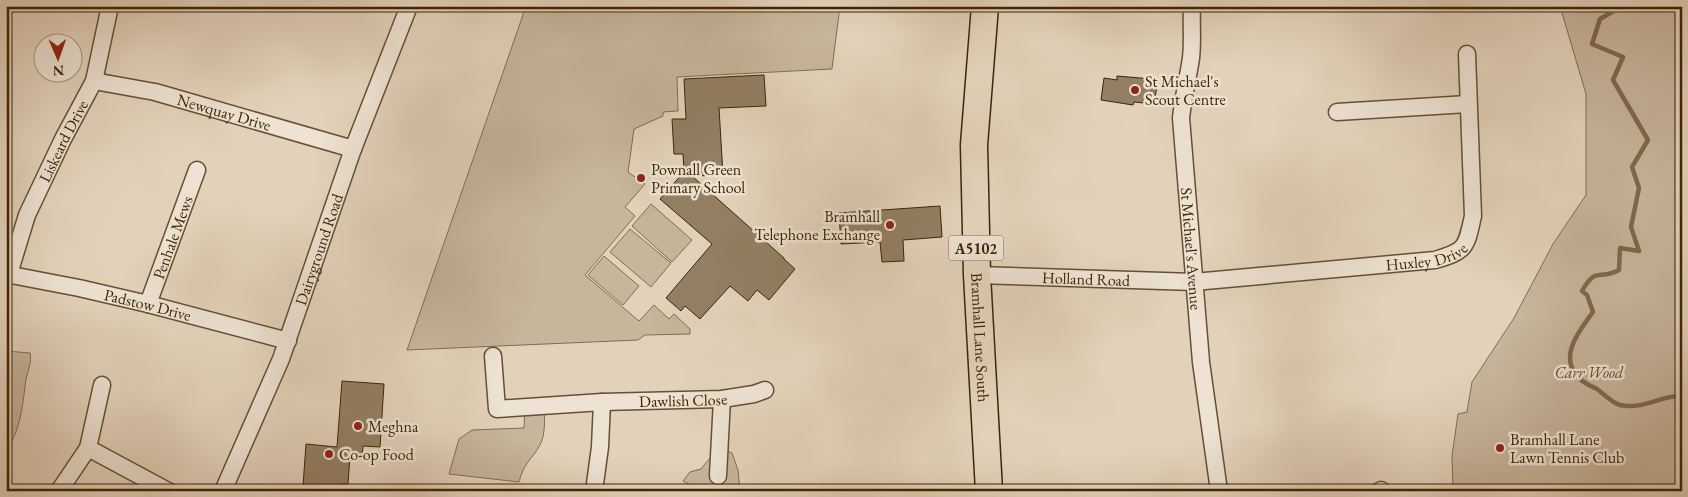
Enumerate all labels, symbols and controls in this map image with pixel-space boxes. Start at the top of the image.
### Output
north arrow [32,32,82,82]
text: N [52,62,64,80]
place label: St Michael's Scout Centre [1145,71,1226,110]
marker: St Michael's Scout Centre [1129,84,1141,96]
street label: Newquay Drive [175,88,274,135]
street label: Liskeard Drive [34,96,93,186]
place label: Pownall Green Primary School [651,159,745,198]
marker: Pownall Green Primary School [635,172,647,184]
street label: St Michael's Avenue [1176,187,1207,311]
street label: Dairyground Road [290,190,348,308]
street label: Penhale Mews [148,193,197,282]
place label: Bramhall Telephone Exchange [754,206,880,245]
marker: Bramhall Telephone Exchange [884,219,896,231]
road number: A5102 [948,236,1004,260]
street label: Huxley Drive [1385,238,1472,275]
street label: Holland Road [1042,267,1131,290]
street label: Bramhall Lane South [966,272,995,403]
street label: Padstow Drive [102,284,193,325]
park label: Carr Wood [1555,362,1624,383]
street label: Dawlish Close [639,388,729,412]
place label: Meghna [368,416,419,437]
marker: Meghna [352,420,364,432]
place label: Bramhall Lane Lawn Tennis Club [1510,429,1624,468]
marker: Bramhall Lane Lawn Tennis Club [1494,442,1506,454]
place label: Co-op Food [339,444,415,465]
marker: Co-op Food [323,448,335,460]

